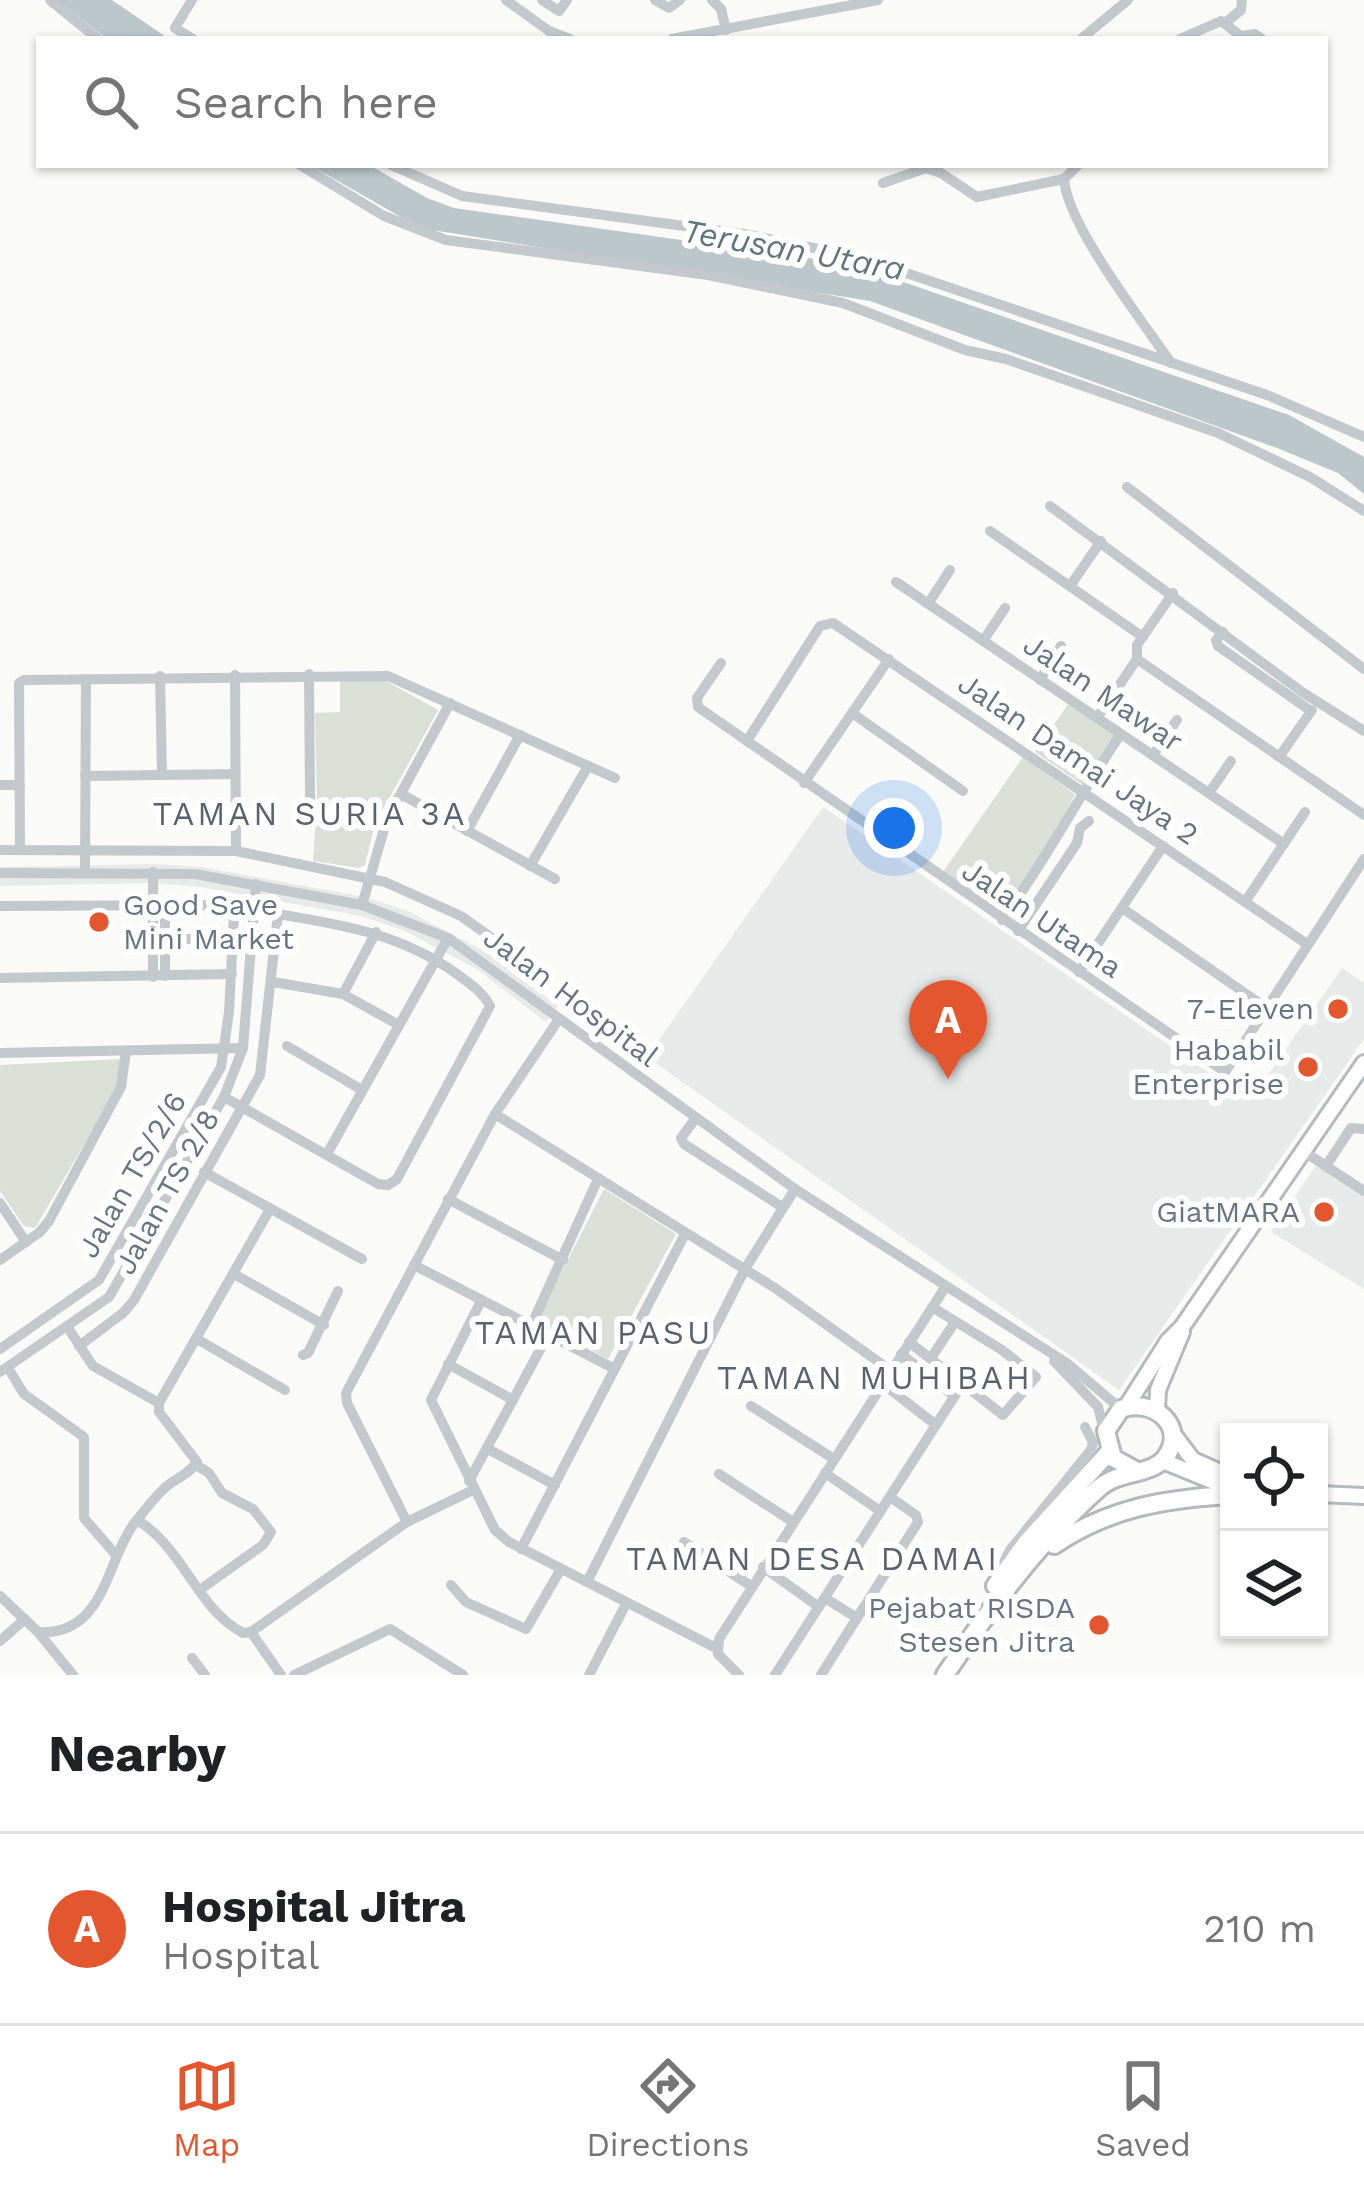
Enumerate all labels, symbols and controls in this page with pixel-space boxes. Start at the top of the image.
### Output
search box [36,36,1328,168]
icon: search [78,69,144,135]
text: Search here [174,76,438,129]
water label: Terusan Utara [680,211,908,288]
street label: Jalan Mawar [1017,627,1190,759]
street label: Jalan Damai Jaya 2 [952,665,1205,852]
district label: TAMAN SURIA 3A [152,794,468,833]
your location [864,798,924,858]
street label: Jalan Utama [956,852,1129,985]
place label: Good Save Mini Market [123,887,294,956]
marker: Good Save Mini Market [86,909,112,935]
street label: Jalan Hospital [477,920,665,1074]
pin: A [909,980,987,1079]
place label: 7-Eleven [1187,991,1314,1026]
marker: 7-Eleven [1325,996,1351,1022]
place label: Hababil Enterprise [1132,1032,1284,1101]
marker: Hababil Enterprise [1295,1054,1321,1080]
street label: Jalan TS/2/6 [70,1086,193,1264]
street label: Jalan TS 2/8 [107,1103,226,1280]
place label: GiatMARA [1156,1194,1300,1229]
marker: GiatMARA [1311,1199,1337,1225]
district label: TAMAN PASU [475,1313,713,1352]
district label: TAMAN MUHIBAH [717,1358,1033,1397]
map controls [1220,1423,1328,1639]
button: locate [1220,1423,1328,1531]
button: layers [1220,1531,1328,1639]
district label: TAMAN DESA DAMAI [626,1539,1000,1578]
place label: Pejabat RISDA Stesen Jitra [868,1590,1075,1659]
marker: Pejabat RISDA Stesen Jitra [1086,1612,1112,1638]
text: Nearby [48,1724,226,1783]
text: Hospital Jitra [162,1880,465,1933]
text: A [74,1906,100,1951]
text: 210 m [1203,1906,1316,1951]
text: Hospital [162,1933,319,1978]
tab: Map [173,2053,240,2164]
tab: Directions [586,2053,749,2164]
tab: Saved [1095,2053,1191,2164]

